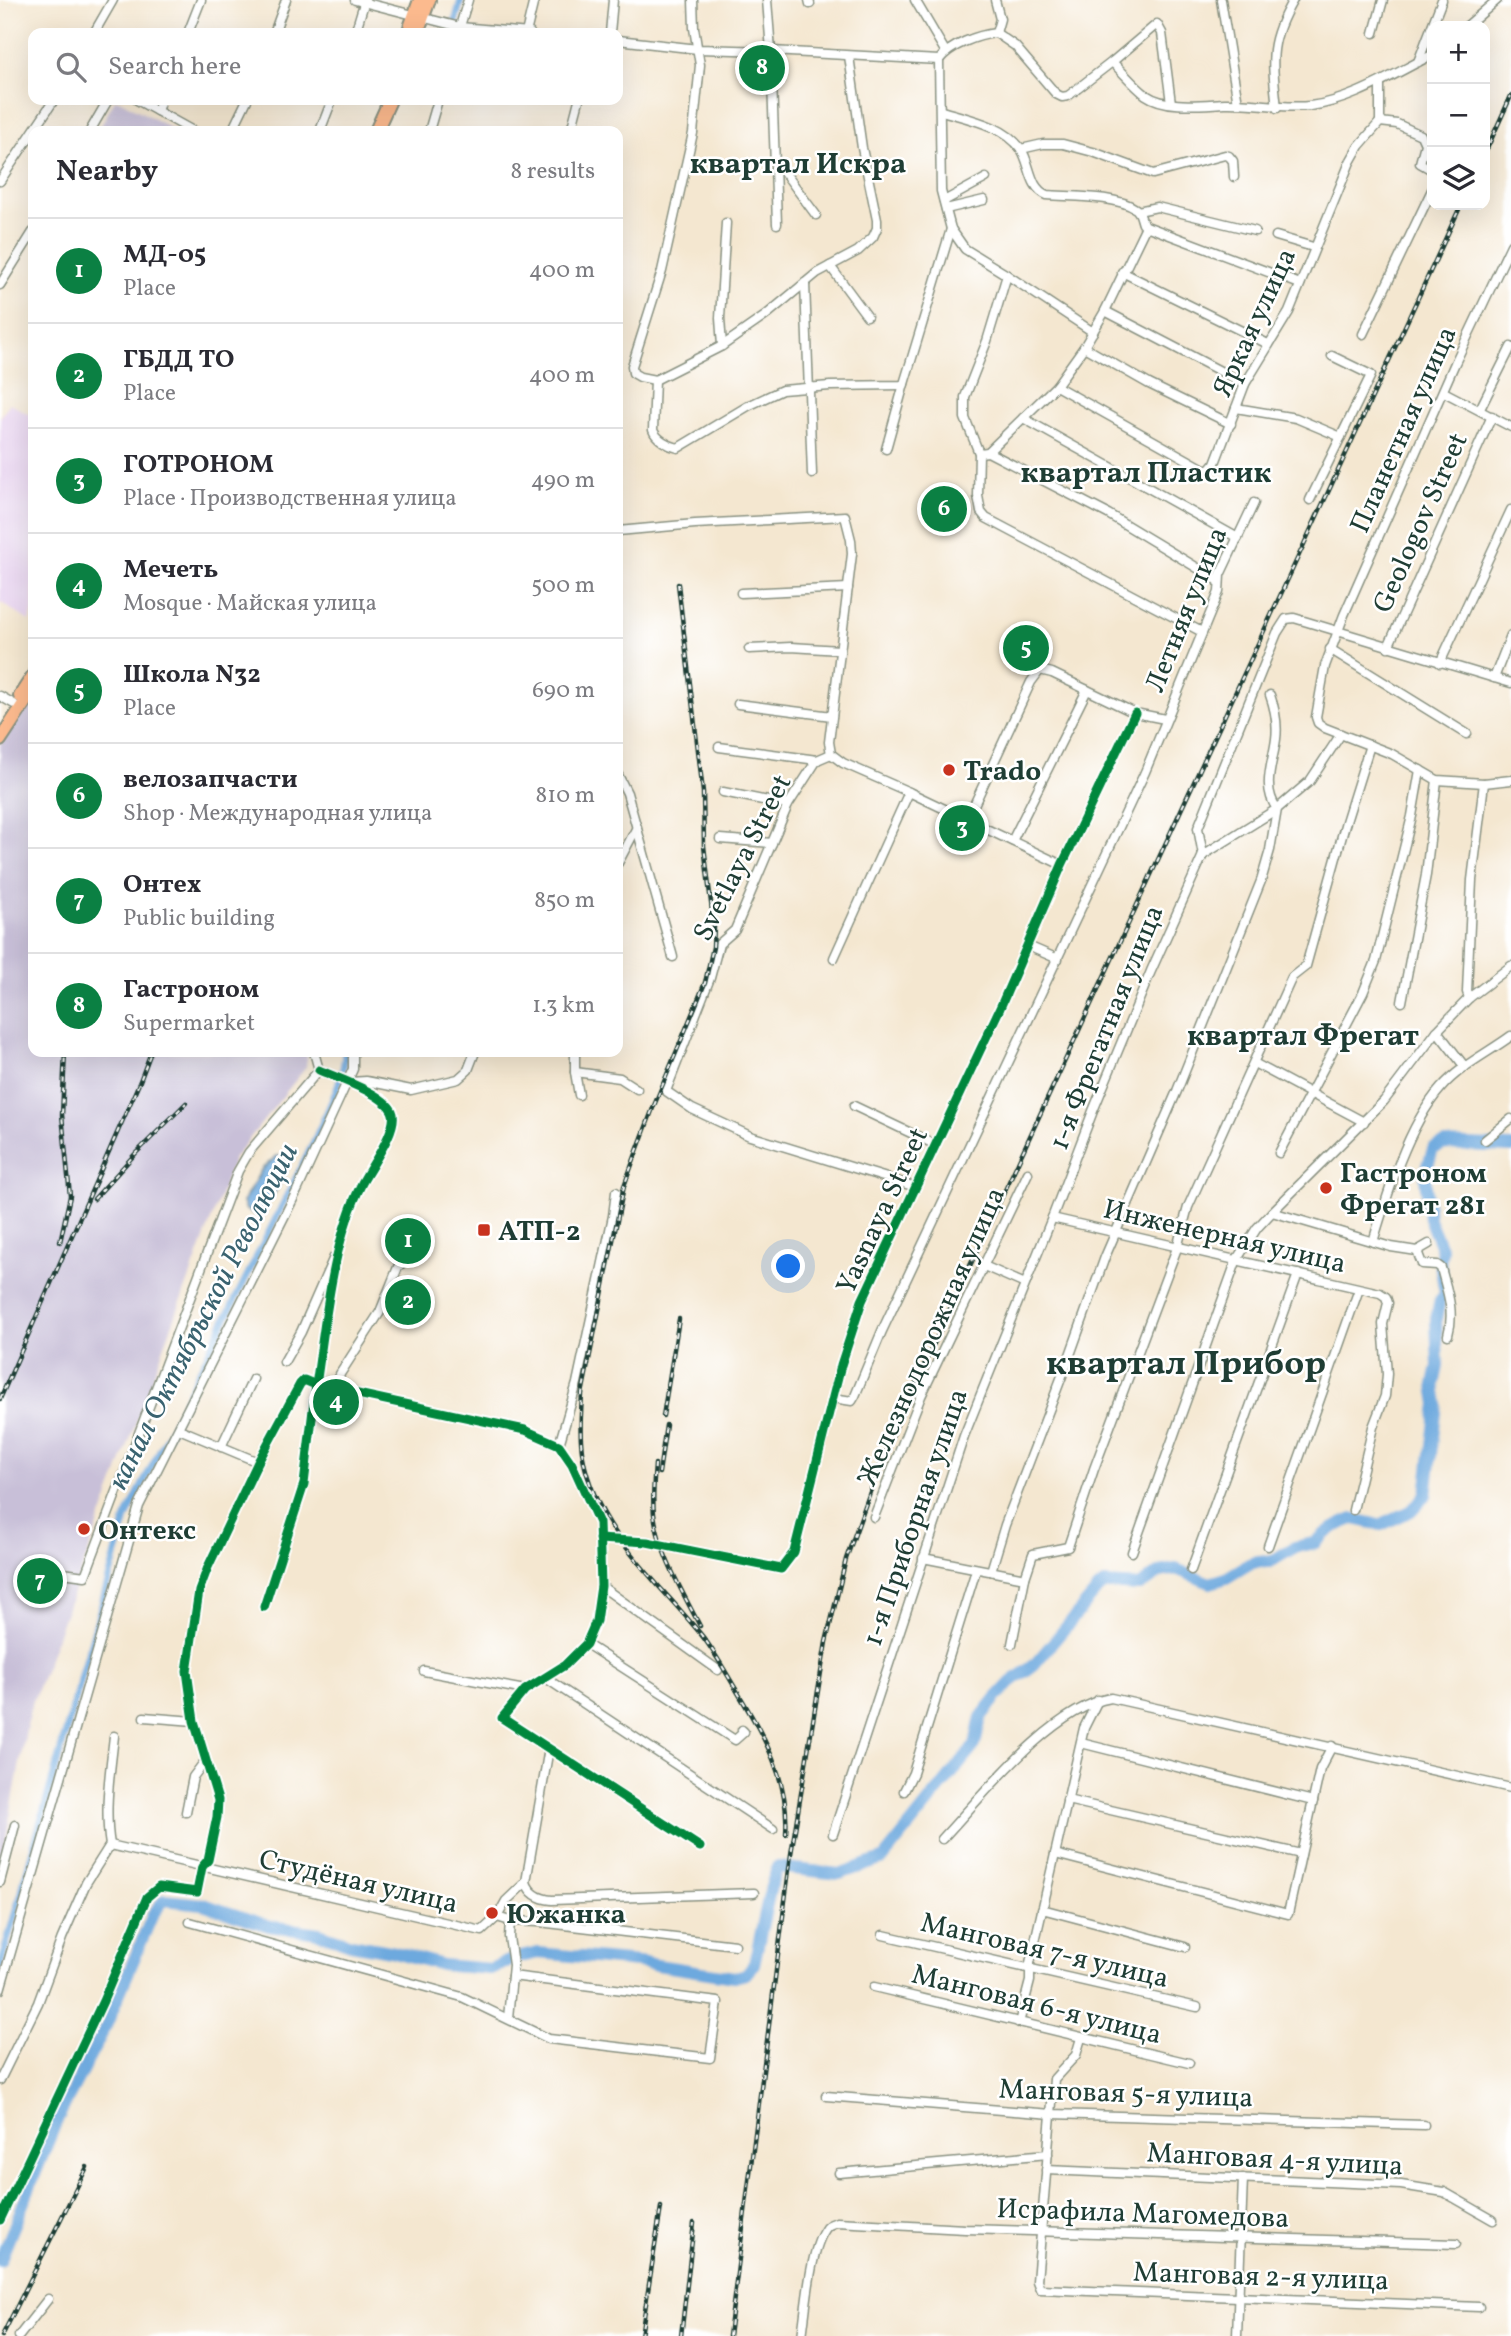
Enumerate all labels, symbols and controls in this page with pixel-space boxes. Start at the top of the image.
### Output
map controls [1427,21,1490,210]
button: + [1427,21,1490,84]
search box [28,28,623,105]
pin: 8 [739,42,785,94]
icon: search [52,48,90,86]
text: Search here [108,49,241,85]
button: − [1427,84,1490,147]
district label: квартал Искра [690,144,906,186]
button: layers [1427,147,1490,210]
text: Nearby [56,151,158,193]
text: 8 results [511,156,595,188]
text: МД-05 [123,237,206,273]
street label: Яркая улица [1204,242,1307,404]
text: 1 [74,255,84,287]
text: 400 m [529,255,595,287]
text: Place [123,273,176,305]
street label: Планетная улица [1341,320,1467,540]
text: ГБДД ТО [123,342,234,378]
text: 2 [73,360,85,392]
text: 400 m [529,360,595,392]
text: Place [123,378,176,410]
street label: Geologov Street [1364,427,1478,619]
text: ГОТРОНОМ [123,447,274,483]
district label: квартал Пластик [1021,453,1272,495]
text: 3 [73,465,85,497]
text: 490 m [531,465,595,497]
text: Place · Производственная улица [123,483,457,515]
pin: 6 [921,483,967,535]
street label: Летняя улица [1136,521,1238,698]
text: Мечеть [123,552,218,588]
text: 4 [72,570,86,602]
text: 500 m [531,570,595,602]
text: Mosque · Майская улица [123,588,377,620]
pin: 5 [1003,622,1049,674]
text: Школа N32 [123,657,261,693]
text: 5 [73,675,85,707]
text: 690 m [532,675,595,707]
text: Place [123,693,176,725]
place label: Trado [963,753,1041,792]
text: велозапчасти [123,762,298,798]
marker: Trado [941,762,957,778]
street label: Svetlaya Street [684,768,802,948]
text: 6 [73,780,85,812]
text: 810 m [536,780,595,812]
text: Shop · Международная улица [123,798,433,830]
pin: 3 [939,802,985,854]
text: Онтех [123,867,202,903]
text: 7 [74,885,85,917]
text: 850 m [534,885,595,917]
street label: 1-я Фрегатная улица [1040,900,1174,1156]
text: Public building [123,903,275,935]
text: Гастроном [123,972,259,1008]
text: 8 [73,990,85,1022]
text: 1.3 km [532,990,595,1022]
text: Supermarket [123,1008,255,1040]
district label: квартал Фрегат [1187,1016,1420,1058]
street label: Yasnaya Street [828,1121,939,1301]
water label: канал Октябрьской Революции [98,1136,310,1498]
place label: Гастроном Фрегат 281 [1340,1155,1487,1226]
marker: Гастроном Фрегат 281 [1318,1180,1334,1196]
street label: Железнодорожная улица [849,1181,1016,1493]
street label: Инженерная улица [1099,1191,1350,1284]
place label: АТП-2 [498,1213,581,1252]
pin: 1 [385,1215,431,1267]
marker: АТП-2 [476,1222,492,1238]
your location [771,1249,805,1283]
pin: 2 [385,1276,431,1328]
district label: квартал Прибор [1046,1341,1326,1389]
pin: 4 [313,1376,359,1428]
street label: 1-я Приборная улица [854,1384,979,1652]
place label: Онтекс [98,1512,196,1551]
marker: Онтекс [76,1521,92,1537]
pin: 7 [17,1555,63,1607]
street label: Студёная улица [255,1841,462,1924]
place label: Южанка [506,1896,626,1935]
street label: Манговая 7-я улица [916,1904,1172,1999]
marker: Южанка [484,1905,500,1921]
street label: Манговая 6-я улица [907,1956,1165,2055]
street label: Манговая 5-я улица [998,2071,1254,2118]
street label: Манговая 4-я улица [1146,2134,1404,2187]
street label: Исрафила Магомедова [996,2190,1290,2239]
street label: Манговая 2-я улица [1132,2254,1390,2301]

